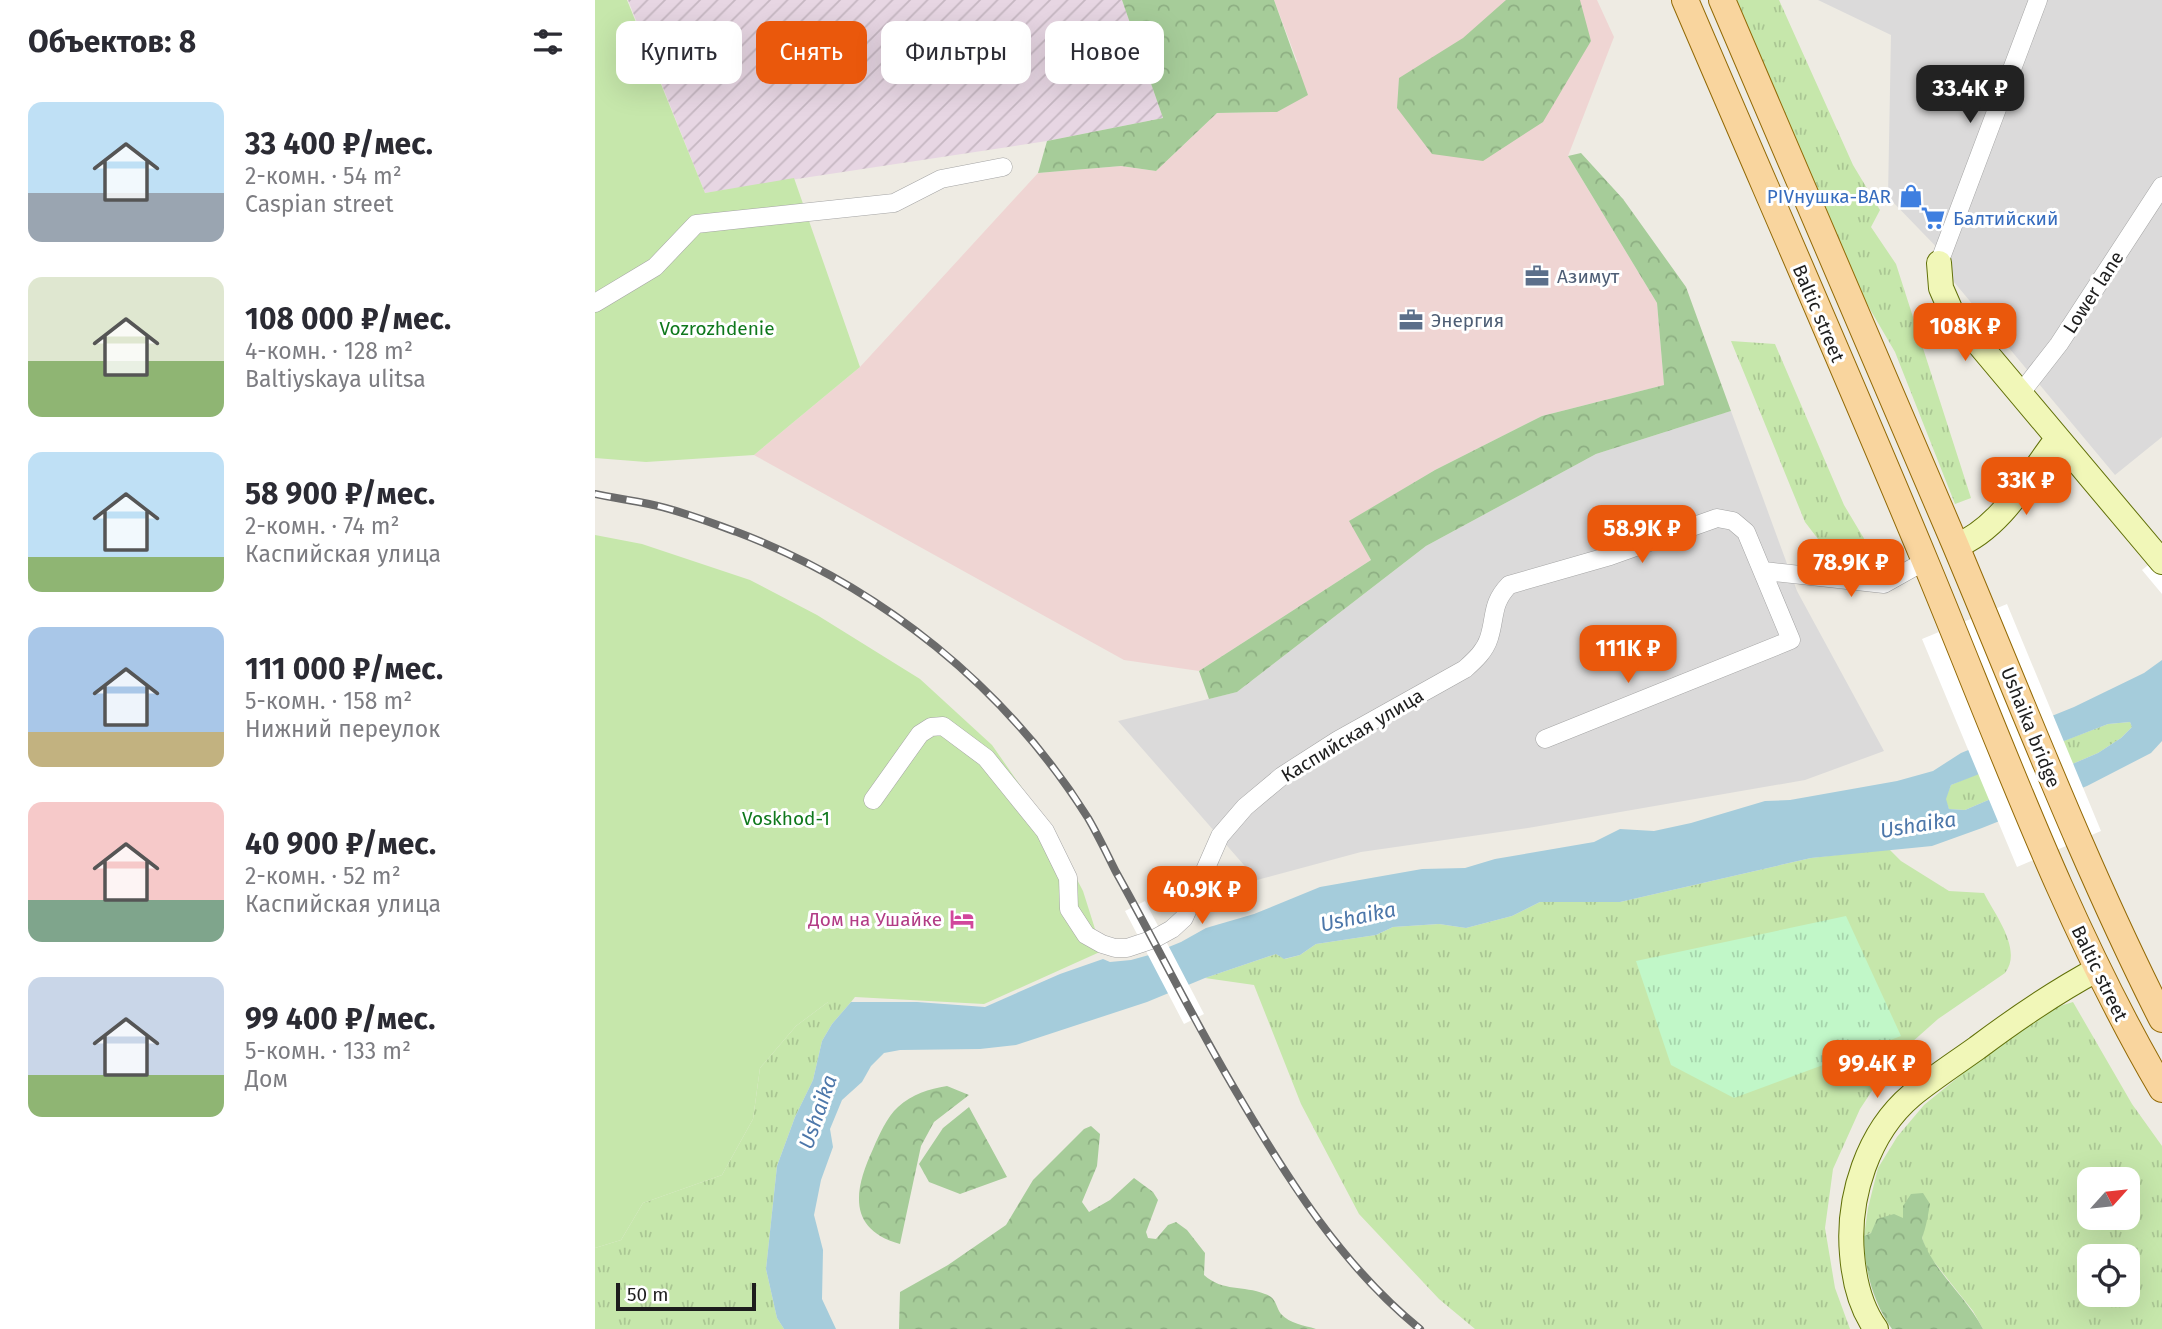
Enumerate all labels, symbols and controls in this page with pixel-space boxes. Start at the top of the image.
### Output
chip: Купить [616,21,742,84]
chip: Снять [756,21,867,84]
chip: Фильтры [881,21,1031,84]
chip: Новое [1045,21,1164,84]
icon: filters [529,23,567,61]
text: Объектов: 8 [28,24,196,60]
pin: 33.4K ₽ [1905,66,2035,125]
text: 33.4K ₽ [1932,74,2008,102]
text: 33 400 ₽/мес. [245,126,433,162]
icon: home [84,130,168,214]
text: 2-комн. · 54 m² [245,162,402,190]
shop icon: PIVнушка-BAR [1897,182,1925,210]
place label: PIVнушка-BAR [1767,185,1891,208]
text: Caspian street [245,190,394,218]
supermarket icon: Балтийский [1919,204,1947,232]
place label: Балтийский [1953,207,2058,230]
street label: Lower lane [2058,247,2129,338]
street label: Baltic street [1788,261,1849,366]
office icon: Азимут [1523,262,1551,290]
place label: Азимут [1557,265,1620,288]
text: 108 000 ₽/мес. [245,301,451,337]
pin: 108K ₽ [1908,304,2022,363]
icon: home [84,305,168,389]
office icon: Энергия [1397,306,1425,334]
place label: Энергия [1431,309,1504,332]
text: 108K ₽ [1929,312,2001,340]
park label: Vozrozhdenie [659,317,775,340]
text: 4-комн. · 128 m² [245,337,413,365]
text: Baltiyskaya ulitsa [245,365,426,393]
pin: 33K ₽ [1977,458,2075,517]
text: 33K ₽ [1997,466,2055,494]
text: 58 900 ₽/мес. [245,476,435,512]
icon: home [84,480,168,564]
pin: 58.9K ₽ [1577,505,1707,565]
text: 2-комн. · 74 m² [245,512,400,540]
text: 58.9K ₽ [1603,514,1681,542]
text: Каспийская улица [245,540,441,568]
pin: 78.9K ₽ [1786,540,1916,599]
text: 78.9K ₽ [1813,548,1889,576]
pin: 111K ₽ [1571,626,1685,685]
text: 111K ₽ [1596,634,1660,662]
text: 111 000 ₽/мес. [245,651,443,687]
icon: home [84,655,168,739]
street label: Ushaika bridge [1996,663,2065,791]
street label: Каспийская улица [1277,684,1428,787]
text: 5-комн. · 158 m² [245,687,412,715]
text: Нижний переулок [245,715,440,743]
water label: Ushaika [1878,806,1958,844]
park label: Voskhod-1 [742,807,830,830]
text: 40 900 ₽/мес. [245,826,436,862]
icon: home [84,830,168,914]
text: 2-комн. · 52 m² [245,862,401,890]
pin: 40.9K ₽ [1137,866,1267,926]
text: 40.9K ₽ [1163,875,1241,903]
text: Каспийская улица [245,890,441,918]
water label: Ushaika [1318,896,1398,938]
hotel icon: Дом на Ушайке [948,905,976,933]
place label: Дом на Ушайке [807,908,942,931]
street label: Baltic street [2066,922,2133,1025]
text: 99 400 ₽/мес. [245,1001,435,1037]
icon: home [84,1005,168,1089]
text: 5-комн. · 133 m² [245,1037,411,1065]
pin: 99.4K ₽ [1812,1040,1942,1100]
text: 99.4K ₽ [1838,1049,1916,1077]
text: Дом [245,1065,288,1093]
water label: Ushaika [793,1071,843,1153]
north arrow [2077,1167,2140,1230]
map controls [2077,1167,2140,1307]
button: locate [2077,1244,2140,1307]
scale bar [616,1280,756,1312]
text: 50 m [627,1283,668,1306]

